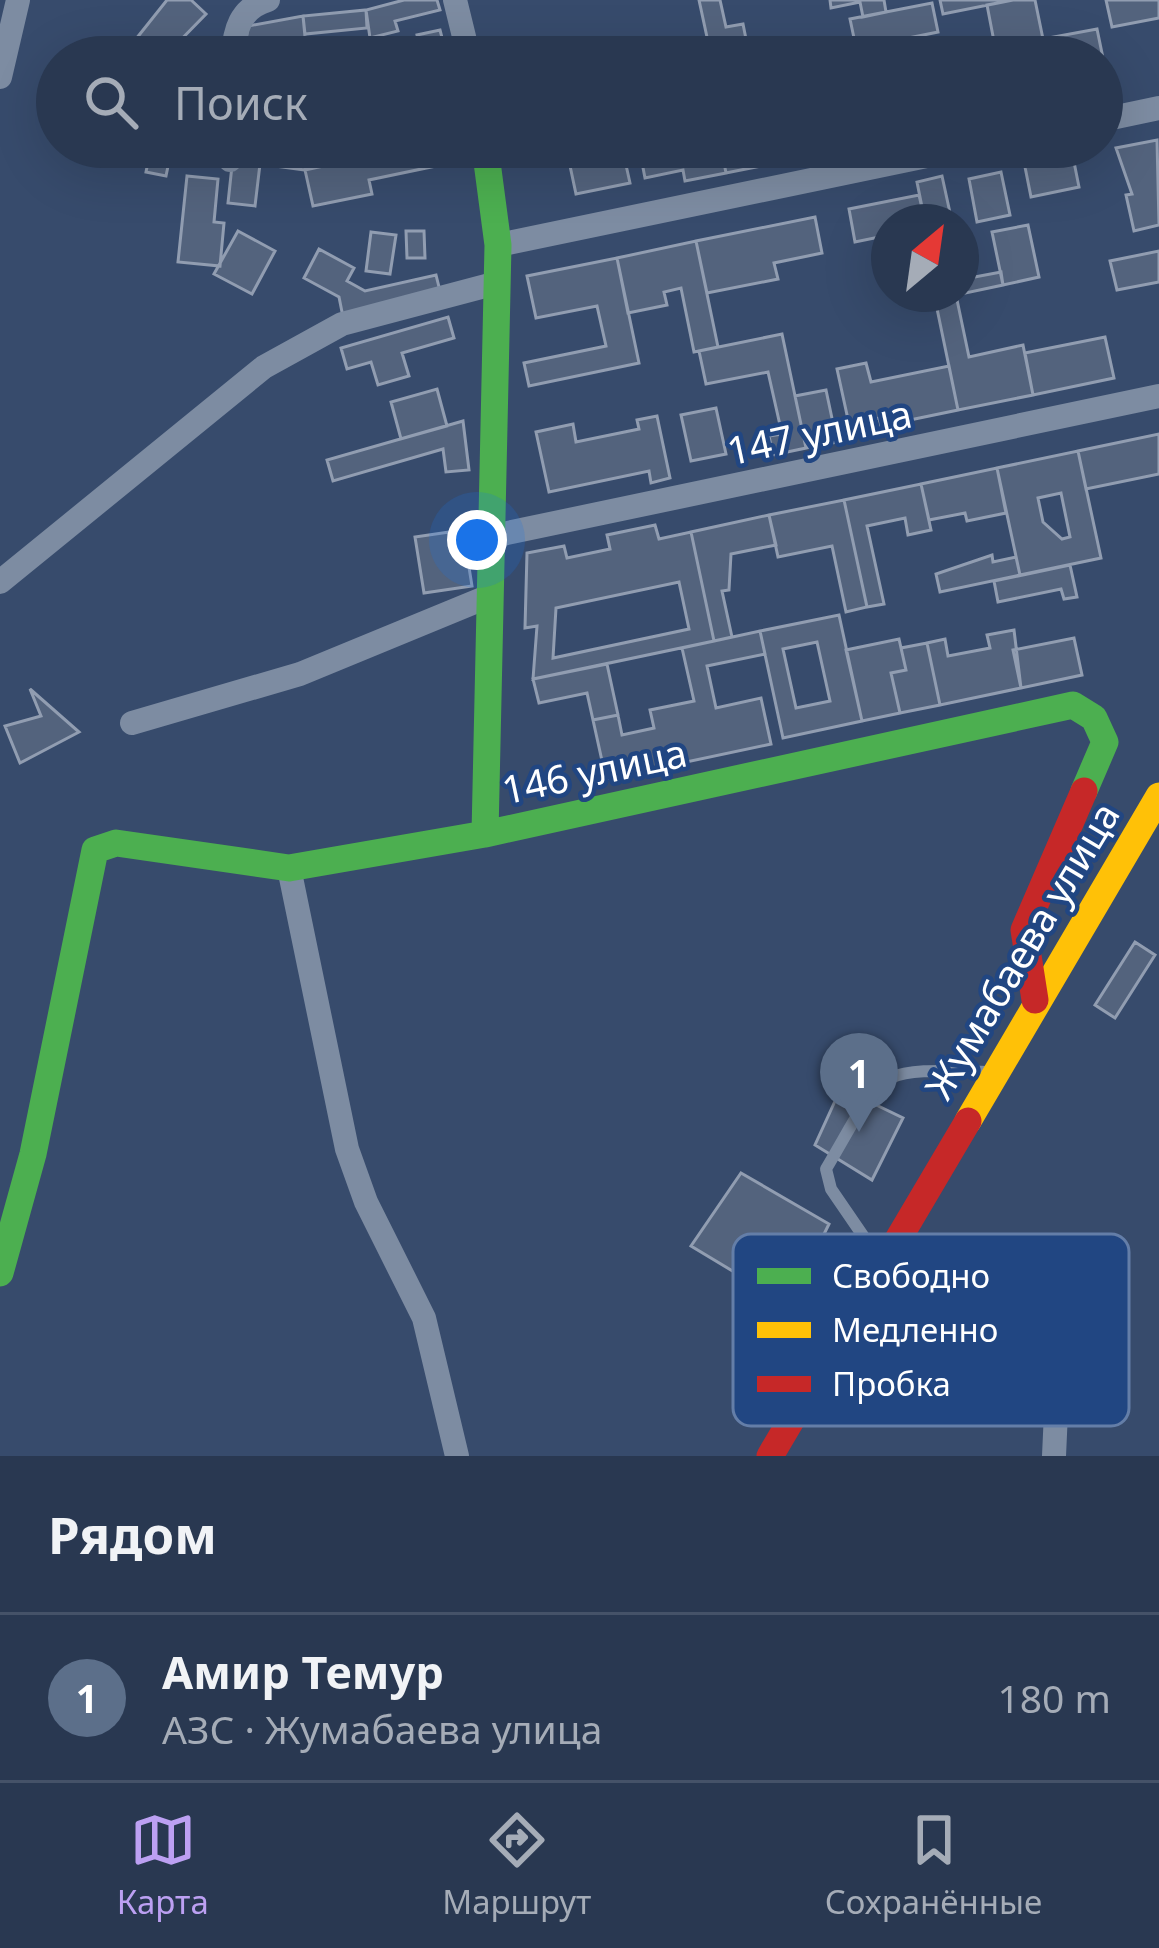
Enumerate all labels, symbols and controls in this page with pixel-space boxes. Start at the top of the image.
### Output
search box [36,36,1123,168]
icon: search [78,69,144,135]
text: Поиск [174,72,308,133]
north arrow [871,204,979,312]
street label: 147 улица [722,386,916,476]
your location [447,510,507,570]
street label: 146 улица [497,725,691,815]
street label: Жумабаева улица [911,792,1131,1108]
pin: 1 [820,1033,898,1132]
legend [733,1234,1129,1426]
text: Свободно [832,1253,990,1298]
text: Медленно [832,1307,998,1352]
text: Пробка [832,1361,951,1406]
text: Рядом [48,1499,217,1569]
text: Амир Темур [162,1641,444,1702]
text: 1 [76,1671,98,1724]
text: 180 m [997,1671,1111,1724]
text: АЗС · Жумабаева улица [162,1702,602,1755]
tab: Карта [117,1807,209,1924]
tab: Маршрут [442,1807,591,1924]
tab: Сохранённые [825,1807,1042,1924]

